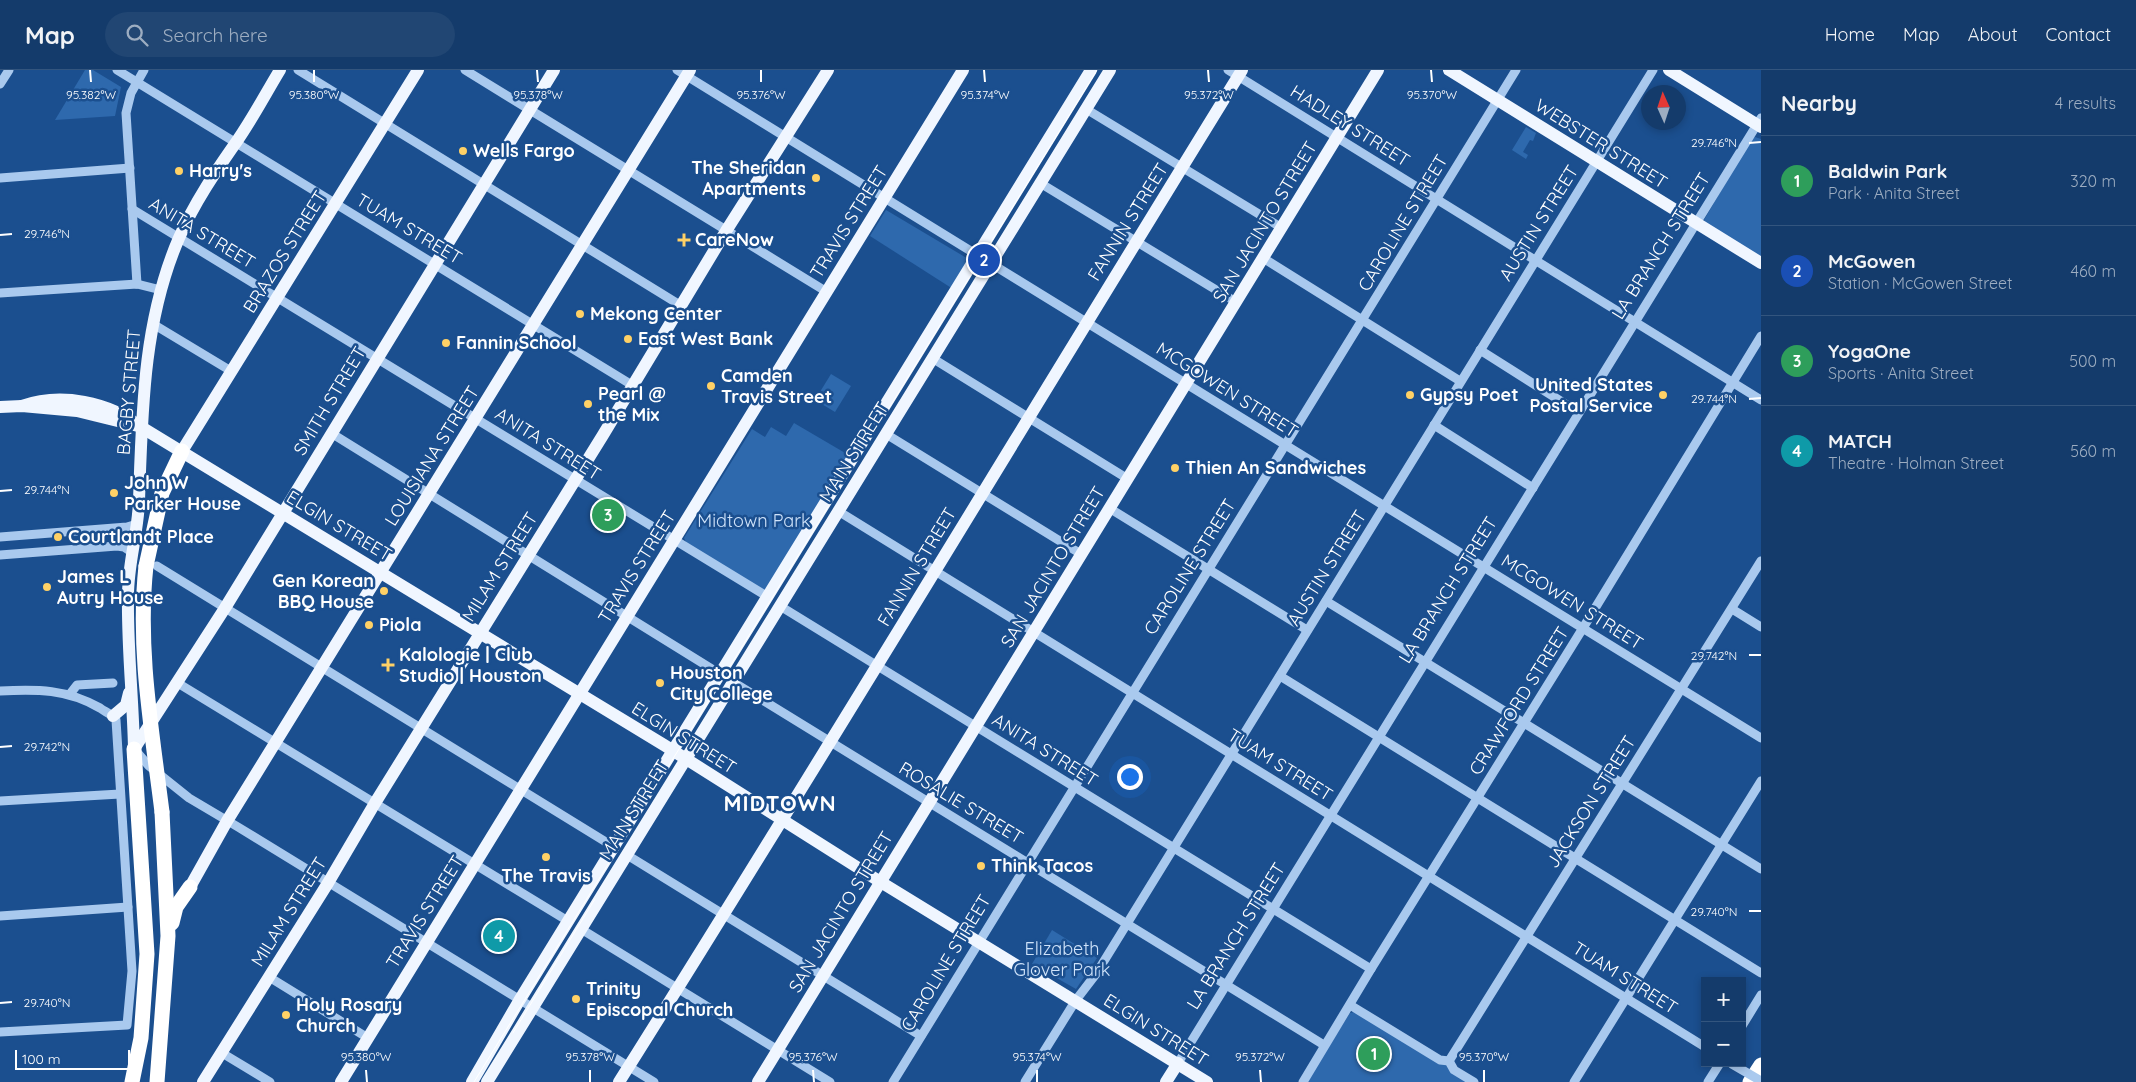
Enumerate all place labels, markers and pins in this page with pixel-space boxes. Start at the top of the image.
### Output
place label: Wells Fargo [473,139,575,162]
marker: Wells Fargo [457,145,469,157]
place label: The Sheridan Apartments [691,156,806,200]
place label: Harry's [189,159,252,182]
marker: Harry's [173,165,185,177]
marker: The Sheridan Apartments [810,172,822,184]
place label: CareNow [695,228,774,251]
marker: CareNow [677,233,691,247]
pin: 2 [968,241,1000,279]
place label: Mekong Center [590,302,722,325]
marker: Mekong Center [574,308,586,320]
place label: East West Bank [638,327,773,350]
place label: Fannin School [456,331,577,354]
marker: East West Bank [622,333,634,345]
marker: Fannin School [440,337,452,349]
place label: Camden Travis Street [721,364,832,408]
place label: United States Postal Service [1529,373,1653,417]
marker: Camden Travis Street [705,380,717,392]
place label: Pearl @ the Mix [598,382,666,426]
place label: Gypsy Poet [1420,383,1519,406]
marker: Gypsy Poet [1404,389,1416,401]
marker: United States Postal Service [1657,389,1669,401]
marker: Pearl @ the Mix [582,398,594,410]
place label: Thien An Sandwiches [1185,456,1366,479]
marker: Thien An Sandwiches [1169,462,1181,474]
place label: John W Parker House [124,471,241,515]
marker: John W Parker House [108,487,120,499]
pin: 3 [592,496,624,534]
place label: Courtlandt Place [68,525,214,548]
marker: Courtlandt Place [52,531,64,543]
place label: James L Autry House [57,565,164,609]
place label: Gen Korean BBQ House [272,569,374,613]
marker: James L Autry House [41,581,53,593]
marker: Gen Korean BBQ House [378,585,390,597]
place label: Piola [379,613,422,636]
marker: Piola [363,619,375,631]
place label: Kalologie | Club Studio | Houston [399,643,542,687]
marker: Kalologie | Club Studio | Houston [381,658,395,672]
place label: Houston City College [670,661,773,705]
marker: Houston City College [654,677,666,689]
marker: The Travis [540,851,552,863]
place label: Think Tacos [991,854,1093,877]
marker: Think Tacos [975,860,987,872]
place label: The Travis [501,864,591,887]
pin: 4 [483,917,515,955]
place label: Trinity Episcopal Church [586,977,733,1021]
place label: Holy Rosary Church [296,993,402,1037]
marker: Trinity Episcopal Church [570,993,582,1005]
marker: Holy Rosary Church [280,1009,292,1021]
pin: 1 [1358,1035,1390,1073]

